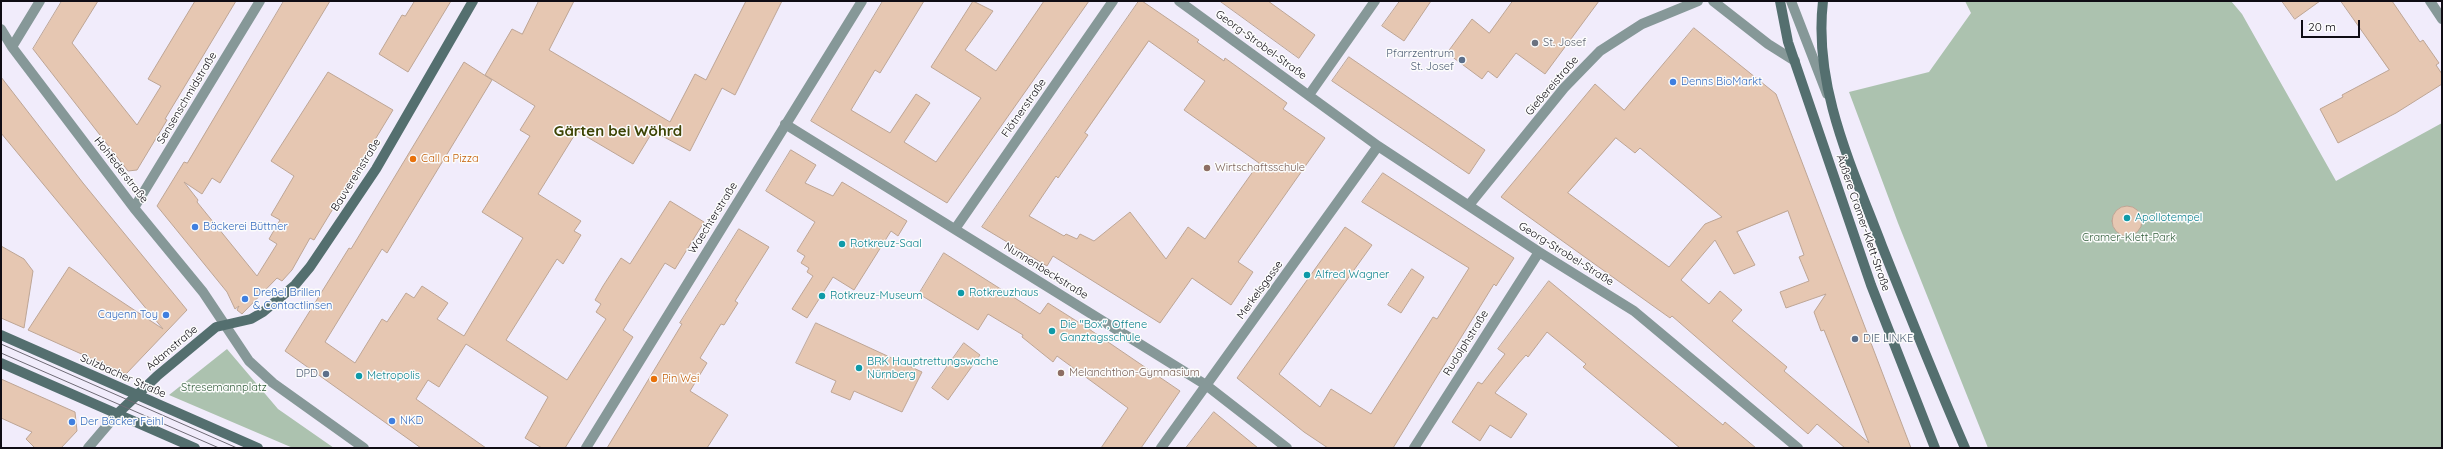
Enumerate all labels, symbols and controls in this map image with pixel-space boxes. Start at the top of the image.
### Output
street label: Georg-Strobel-Straße [1213,7,1309,83]
scale bar [2303,12,2362,38]
text: 20 m [2308,19,2336,34]
place label: St. Josef [1543,36,1586,50]
marker: St. Josef [1530,38,1540,48]
place label: Pfarrzentrum St. Josef [1386,47,1454,73]
street label: Sensenschmidstraße [154,50,220,146]
street label: Gießereistraße [1523,54,1581,118]
marker: Pfarrzentrum St. Josef [1457,55,1467,65]
place label: Denns BioMarkt [1681,75,1762,89]
street label: Flötnerstraße [999,76,1049,140]
marker: Denns BioMarkt [1668,77,1678,87]
district label: Gärten bei Wöhrd [554,122,682,140]
street label: Hohfederstraße [91,134,151,206]
street label: Bauvereinstraße [328,136,384,214]
place label: Call a Pizza [421,152,479,166]
street label: Äußere Cramer-Klett-Straße [1833,153,1893,293]
marker: Call a Pizza [408,154,418,164]
place label: Wirtschaftsschule [1215,161,1305,175]
marker: Wirtschaftsschule [1202,163,1212,173]
street label: Waechterstraße [686,180,740,256]
place label: Apollotempel [2135,211,2202,225]
marker: Apollotempel [2122,213,2132,223]
street label: Georg-Strobel-Straße [1516,219,1616,289]
place label: Bäckerei Büttner [203,220,288,234]
marker: Bäckerei Büttner [190,222,200,232]
park label: Cramer-Klett-Park [2082,231,2176,245]
place label: Rotkreuz-Saal [850,237,922,251]
marker: Rotkreuz-Saal [837,239,847,249]
street label: Nunnenbeckstraße [1002,240,1090,302]
street label: Merkelsgasse [1234,258,1286,322]
place label: Alfred Wagner [1315,268,1389,282]
marker: Alfred Wagner [1302,270,1312,280]
place label: Dreßel Brillen & Contactlinsen [253,286,332,312]
place label: Rotkreuzhaus [969,286,1039,300]
marker: Rotkreuzhaus [956,288,966,298]
place label: Rotkreuz-Museum [830,289,923,303]
marker: Rotkreuz-Museum [817,291,827,301]
marker: Dreßel Brillen & Contactlinsen [240,294,250,304]
place label: Cayenn Toy [98,308,158,322]
street label: Rudolphstraße [1441,308,1491,378]
marker: Cayenn Toy [161,310,171,320]
place label: Die "Box", Offene Ganztagsschule [1060,318,1147,344]
street label: Adamstraße [144,323,200,373]
marker: Die "Box", Offene Ganztagsschule [1047,326,1057,336]
place label: DIE LINKE [1863,332,1913,346]
marker: DIE LINKE [1850,334,1860,344]
street label: Sulzbacher Straße [78,351,168,401]
place label: BRK Hauptrettungswache Nürnberg [867,355,998,381]
marker: BRK Hauptrettungswache Nürnberg [854,363,864,373]
place label: Melanchthon-Gymnasium [1069,366,1200,380]
place label: DPD [296,367,318,381]
marker: Melanchthon-Gymnasium [1056,368,1066,378]
marker: DPD [321,369,331,379]
place label: Metropolis [367,369,420,383]
marker: Metropolis [354,371,364,381]
place label: Pin Wei [662,372,699,386]
marker: Pin Wei [649,374,659,384]
park label: Stresemannplatz [181,381,267,395]
place label: NKD [400,414,423,428]
place label: Der Bäcker Feihl [80,415,163,429]
marker: NKD [387,416,397,426]
marker: Der Bäcker Feihl [67,417,77,427]

